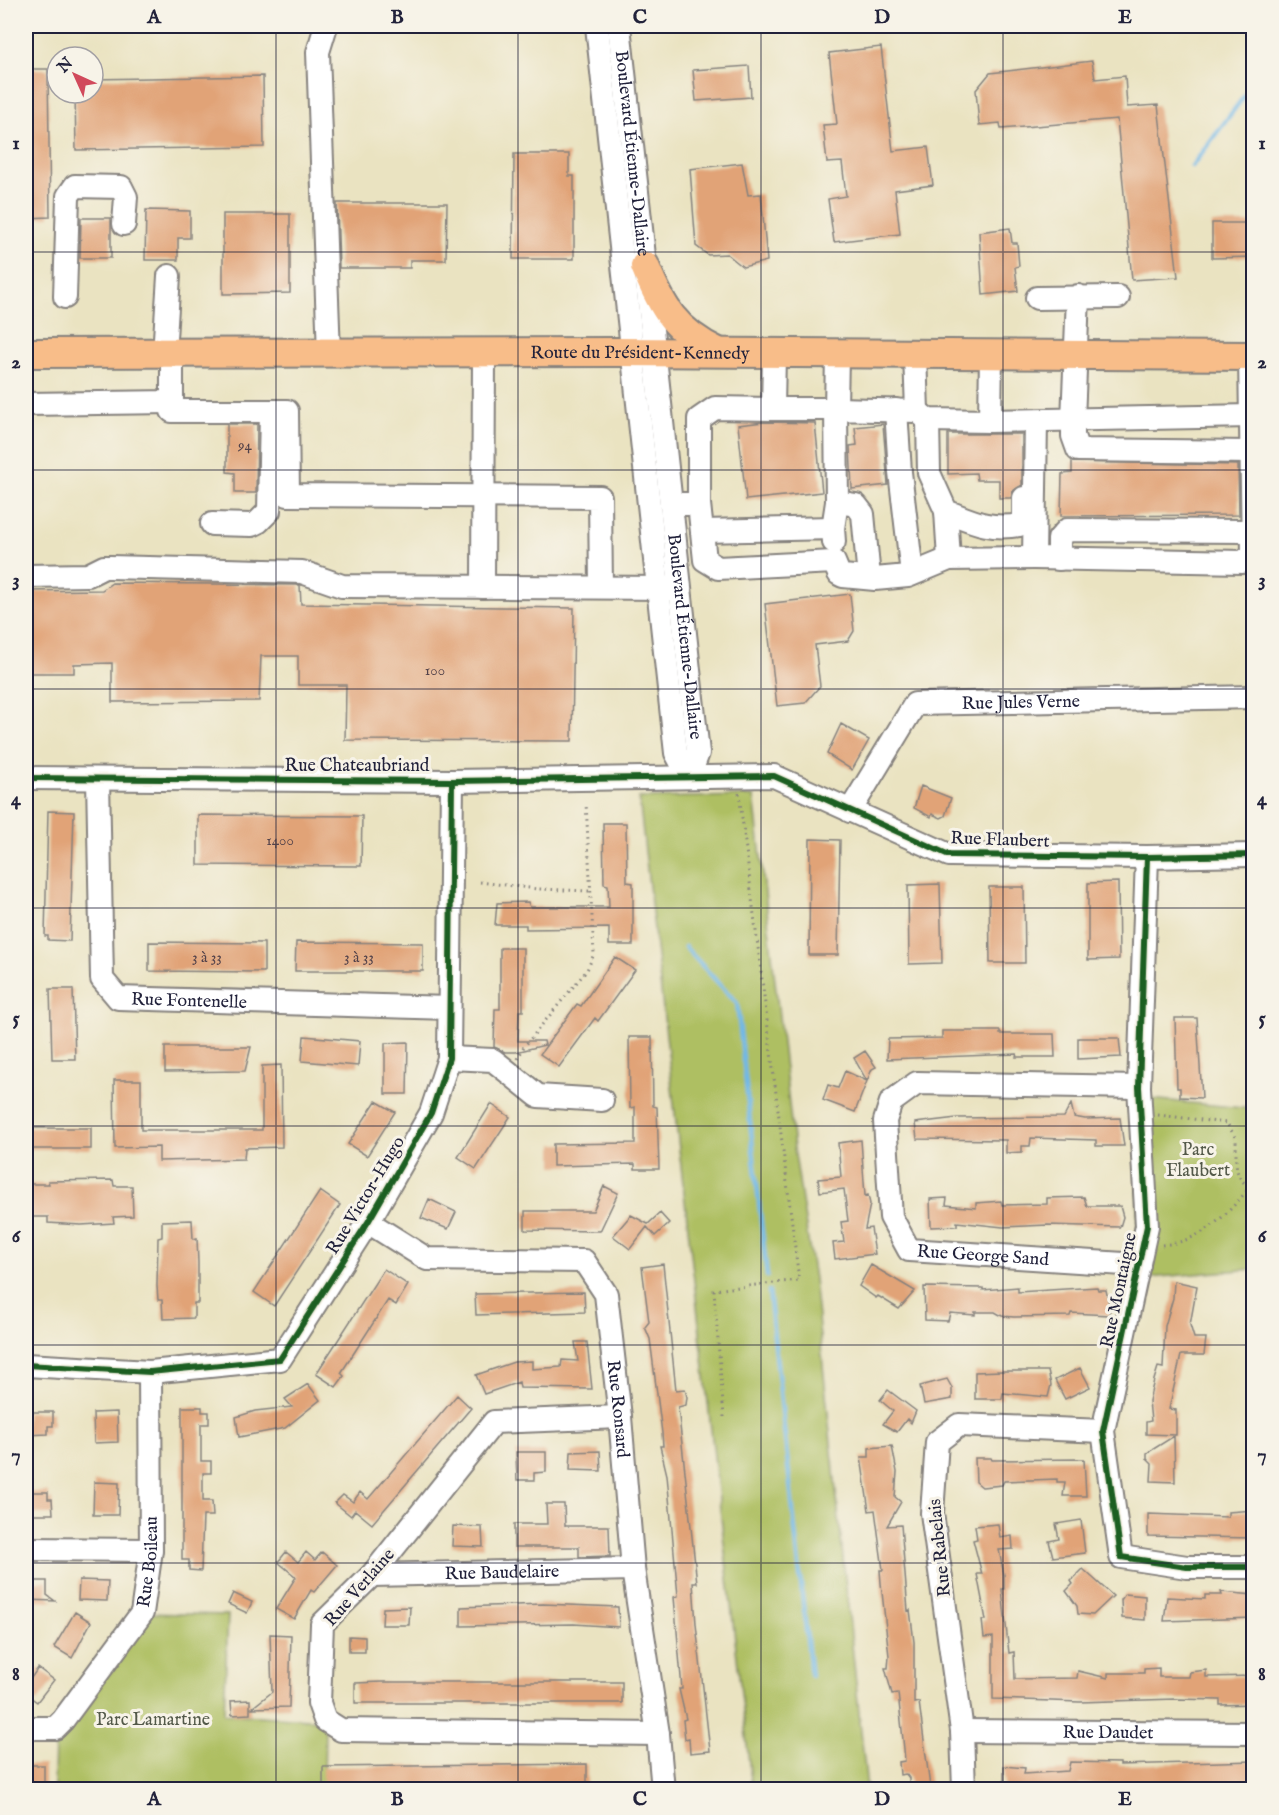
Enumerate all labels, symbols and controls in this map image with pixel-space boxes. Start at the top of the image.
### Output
text: A [146,5,162,30]
text: B [390,5,404,30]
text: C [633,5,647,30]
text: D [874,5,890,30]
text: E [1118,5,1132,30]
north arrow [45,45,105,105]
street label: Boulevard Étienne-Dallaire [609,49,654,258]
text: N [53,54,78,78]
text: 1 [12,131,20,156]
text: 1 [1258,131,1266,156]
street label: Route du Président-Kennedy [530,342,750,366]
text: 2 [11,350,21,375]
text: 2 [1257,350,1267,375]
house number: 94 [237,436,253,455]
street label: Boulevard Étienne-Dallaire [661,532,706,741]
text: 3 [12,568,20,593]
text: 3 [1258,568,1266,593]
house number: 100 [425,661,445,680]
street label: Rue Jules Verne [961,691,1080,716]
street label: Rue Chateaubriand [285,755,430,778]
text: 4 [11,787,22,812]
text: 4 [1257,787,1268,812]
street label: Rue Flaubert [950,827,1050,854]
house number: 1400 [266,831,294,850]
house number: 3 à 33 [192,948,222,967]
house number: 3 à 33 [344,948,374,967]
street label: Rue Fontenelle [131,988,247,1015]
text: 5 [12,1006,20,1031]
text: 5 [1258,1006,1266,1031]
street label: Rue Victor-Hugo [322,1132,411,1259]
park label: Parc Flaubert [1166,1139,1230,1183]
text: 6 [12,1224,22,1249]
text: 6 [1258,1224,1268,1249]
street label: Rue Montaigne [1096,1230,1143,1350]
street label: Rue George Sand [916,1241,1050,1272]
street label: Rue Ronsard [601,1359,633,1459]
text: 7 [11,1443,21,1468]
text: 7 [1257,1443,1267,1468]
street label: Rue Rabelais [924,1498,957,1598]
street label: Rue Boileau [133,1516,164,1609]
street label: Rue Verlaine [320,1544,400,1632]
street label: Rue Baudelaire [445,1561,559,1586]
text: 8 [12,1662,20,1687]
text: 8 [1258,1662,1266,1687]
park label: Parc Lamartine [96,1709,210,1732]
street label: Rue Daudet [1063,1722,1153,1745]
text: A [146,1787,162,1812]
text: B [390,1787,404,1812]
text: C [633,1787,647,1812]
text: D [874,1787,890,1812]
text: E [1118,1787,1132,1812]

